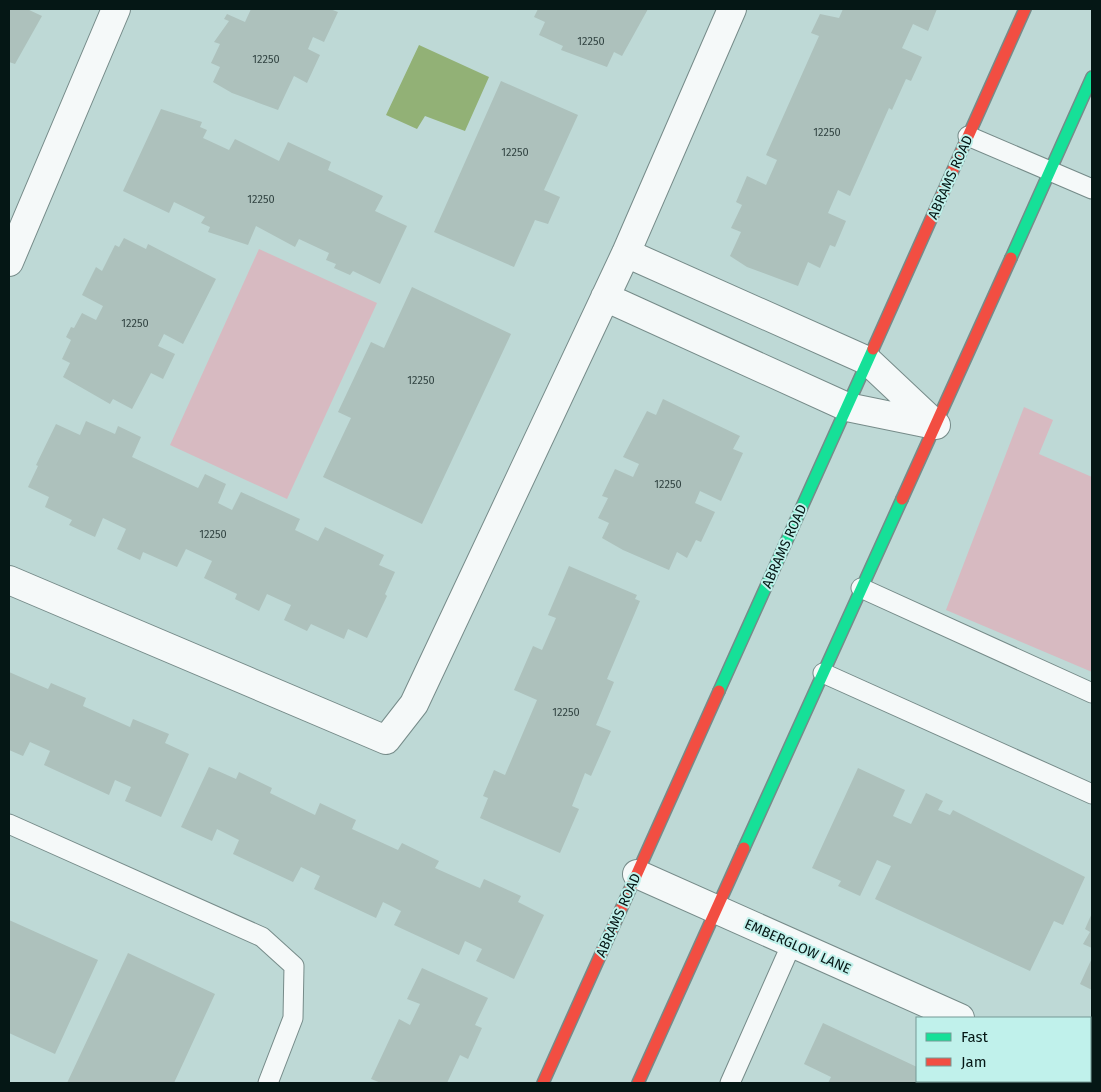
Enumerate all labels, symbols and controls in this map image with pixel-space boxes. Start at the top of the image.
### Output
house number: 12250 [577,35,605,48]
house number: 12250 [252,53,280,66]
house number: 12250 [813,126,841,139]
street label: ABRAMS ROAD [924,133,977,222]
house number: 12250 [501,146,529,159]
house number: 12250 [247,193,275,206]
house number: 12250 [121,317,149,330]
house number: 12250 [407,374,435,387]
house number: 12250 [654,478,682,491]
street label: ABRAMS ROAD [758,502,811,591]
house number: 12250 [199,528,227,541]
house number: 12250 [552,706,580,719]
street label: ABRAMS ROAD [592,871,645,960]
street label: EMBERGLOW LANE [742,915,854,978]
legend [916,1017,1091,1082]
text: Fast [961,1028,988,1046]
text: Jam [961,1053,987,1071]

